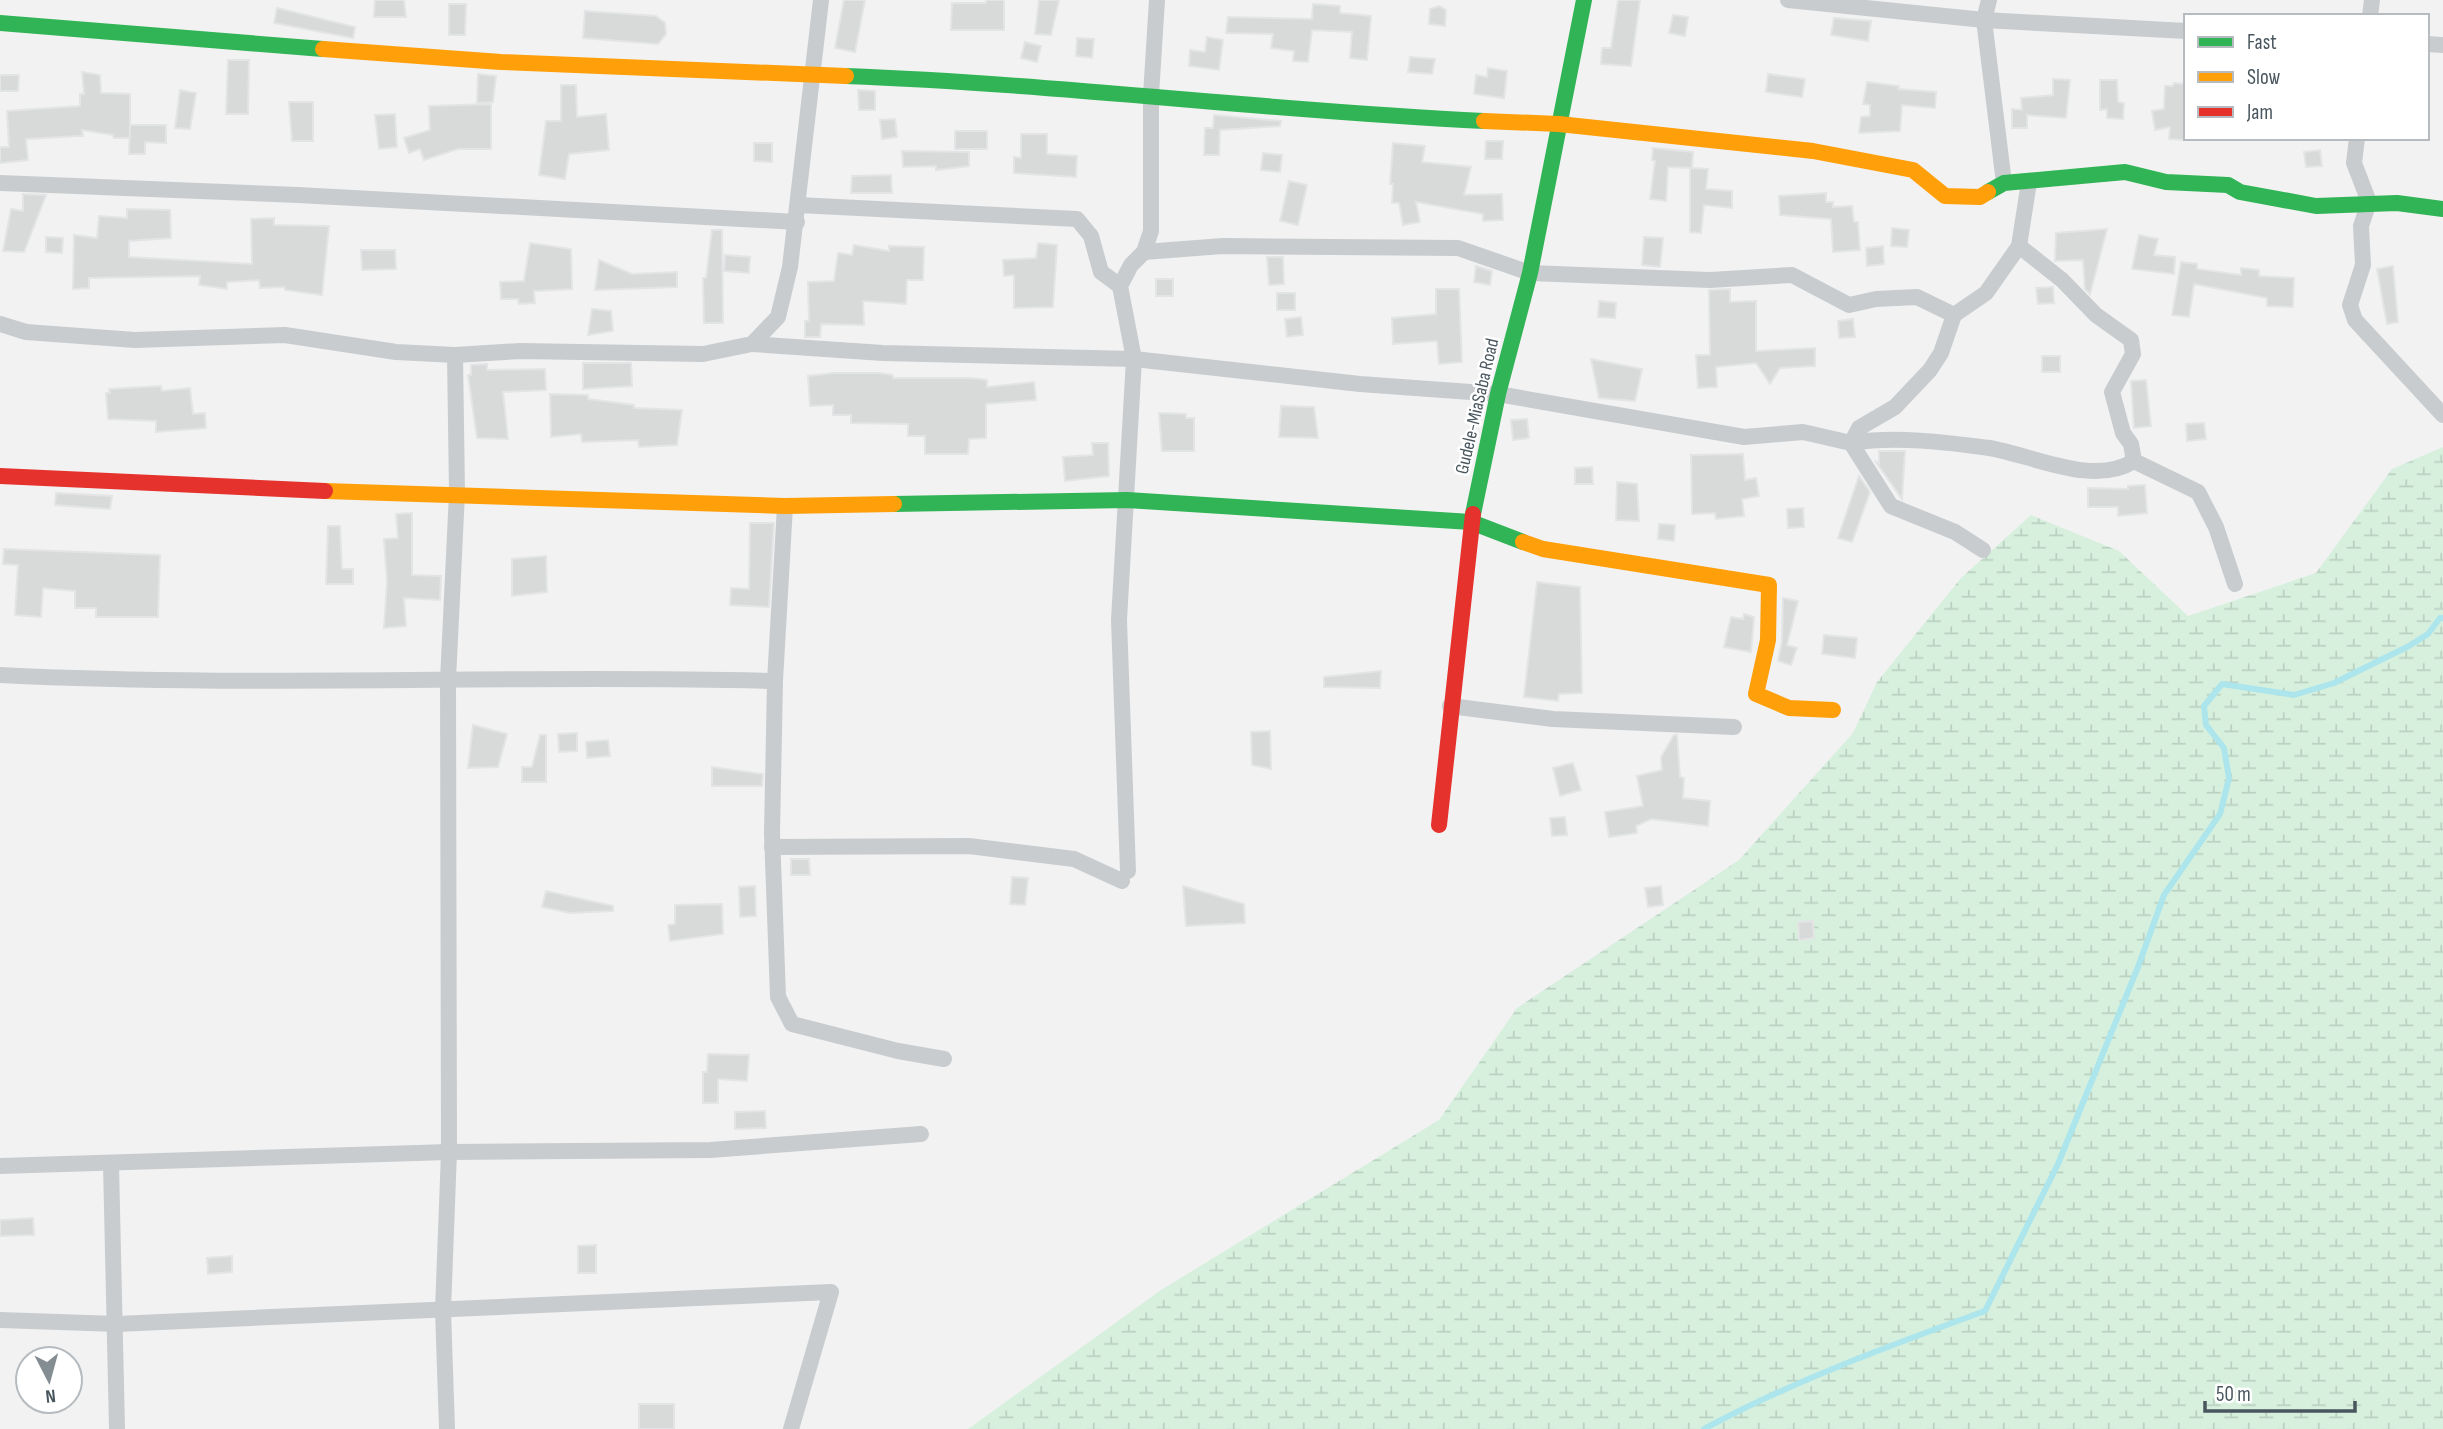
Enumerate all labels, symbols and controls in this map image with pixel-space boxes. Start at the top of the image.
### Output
legend [2184,14,2429,140]
text: Fast [2247,30,2277,55]
text: Slow [2247,65,2281,90]
text: Jam [2246,100,2273,125]
street label: Gudele-MiaSaba Road [1451,336,1504,476]
north arrow [14,1345,84,1415]
scale bar [2205,1370,2356,1414]
text: 50 m [2216,1382,2251,1407]
text: N [44,1383,57,1407]

